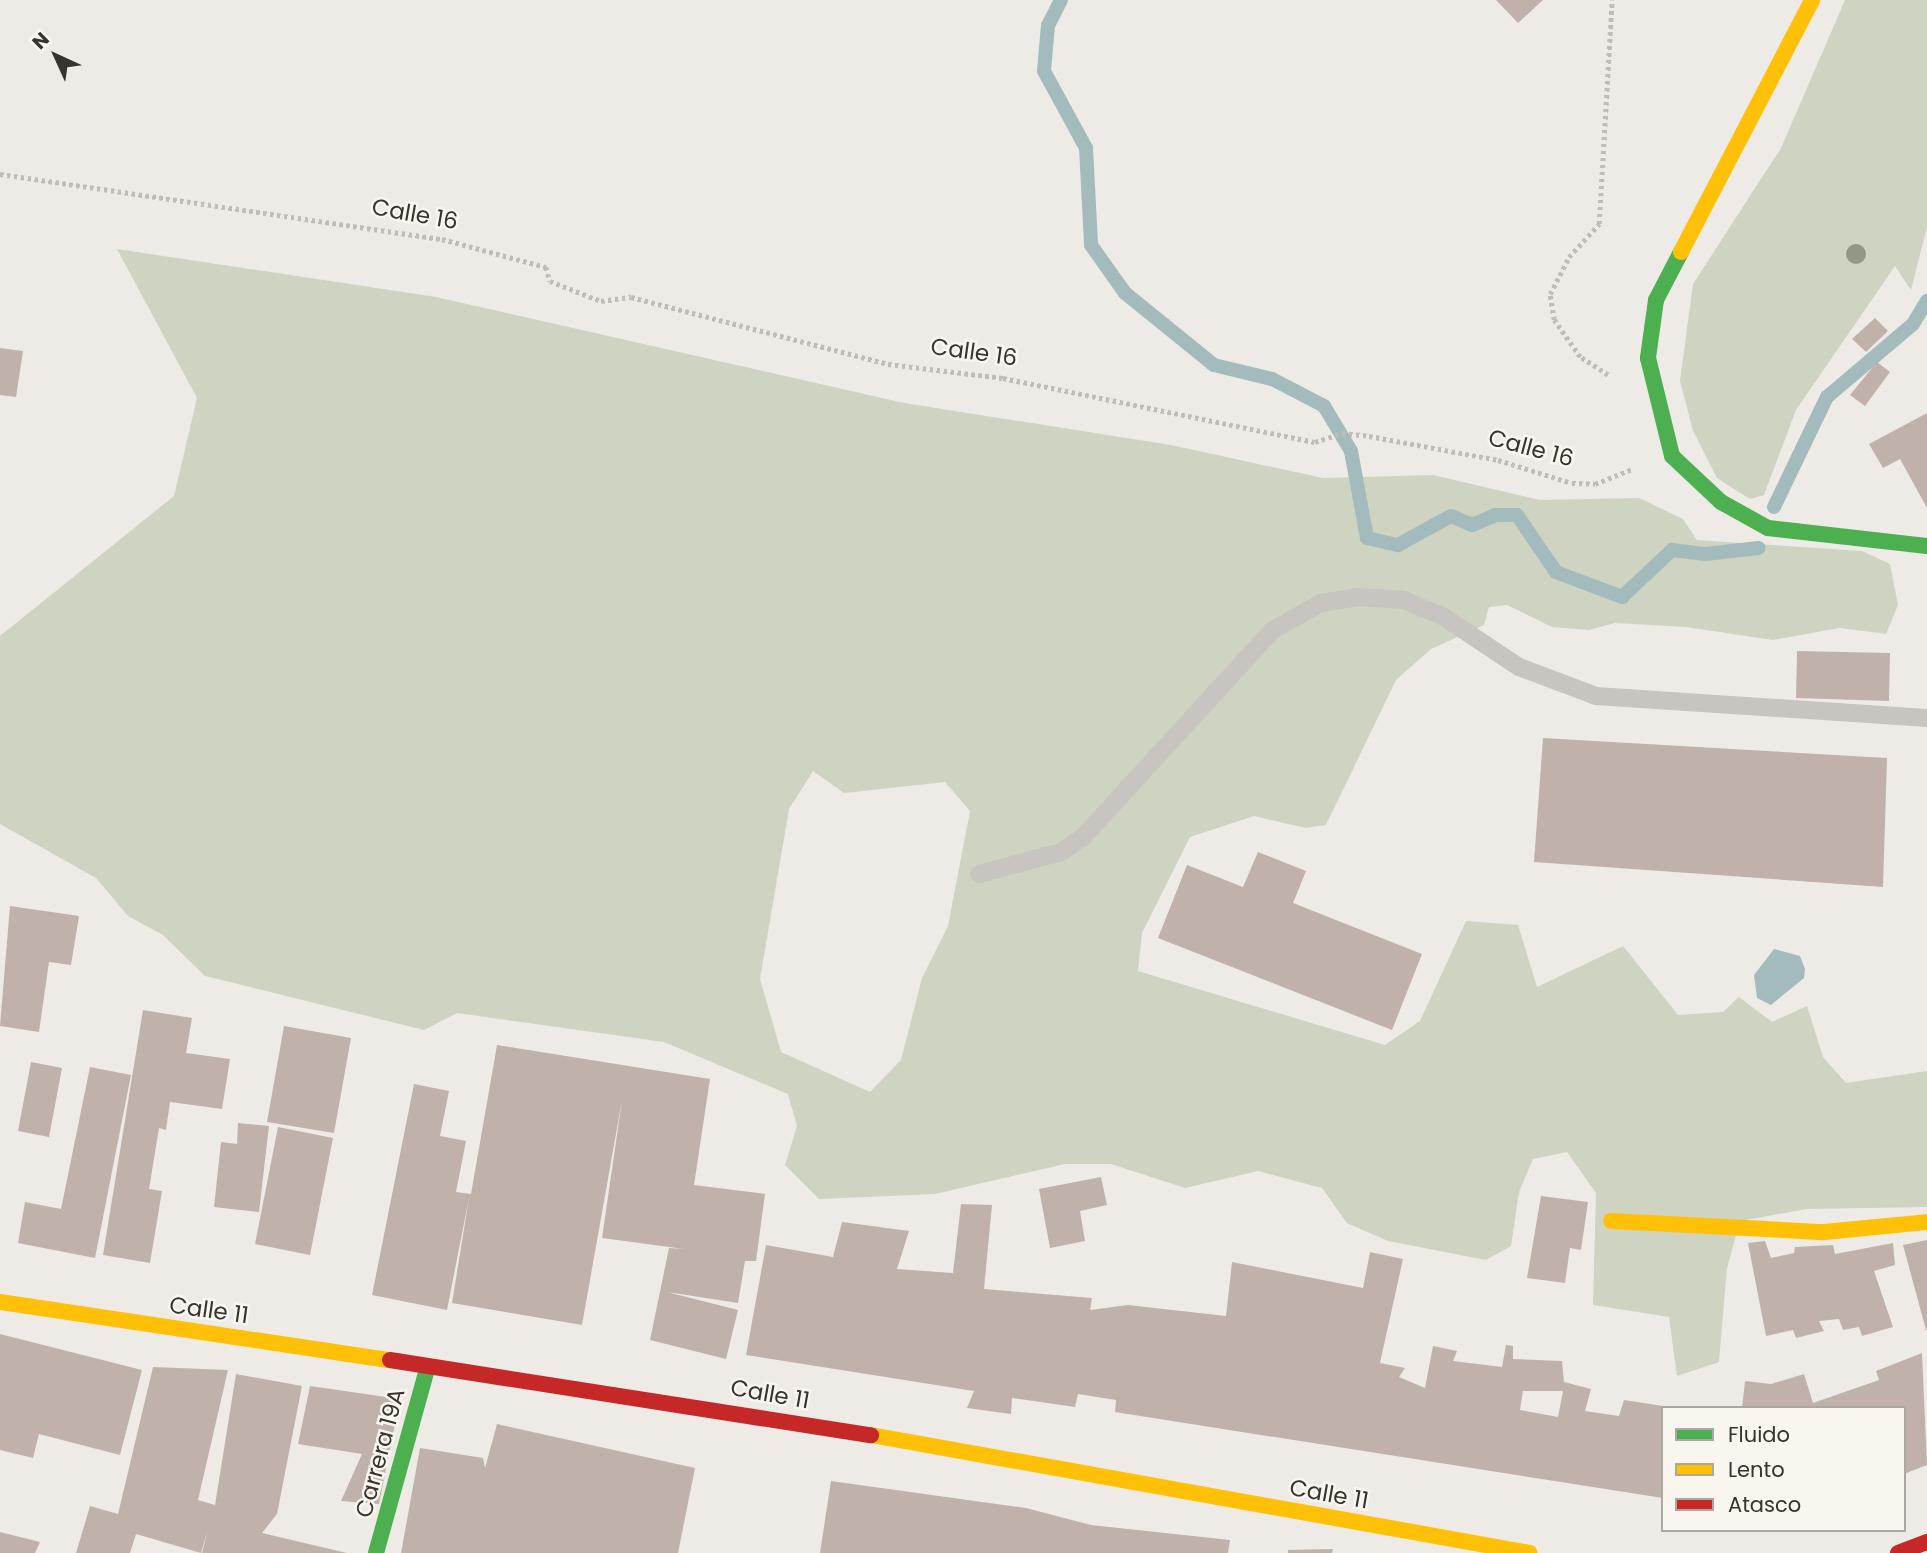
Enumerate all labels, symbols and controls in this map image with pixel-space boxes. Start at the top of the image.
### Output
north arrow [21,21,91,91]
text: N [26,26,55,55]
street label: Calle 16 [370,193,460,235]
street label: Calle 16 [929,332,1019,372]
street label: Calle 16 [1485,423,1577,473]
street label: Calle 11 [168,1291,250,1329]
street label: Calle 11 [728,1373,812,1415]
street label: Carrera 19A [350,1386,410,1520]
legend [1661,1406,1906,1532]
text: Fluido [1728,1420,1790,1449]
text: Lento [1728,1455,1785,1484]
street label: Calle 11 [1287,1473,1371,1515]
text: Atasco [1728,1490,1801,1519]

